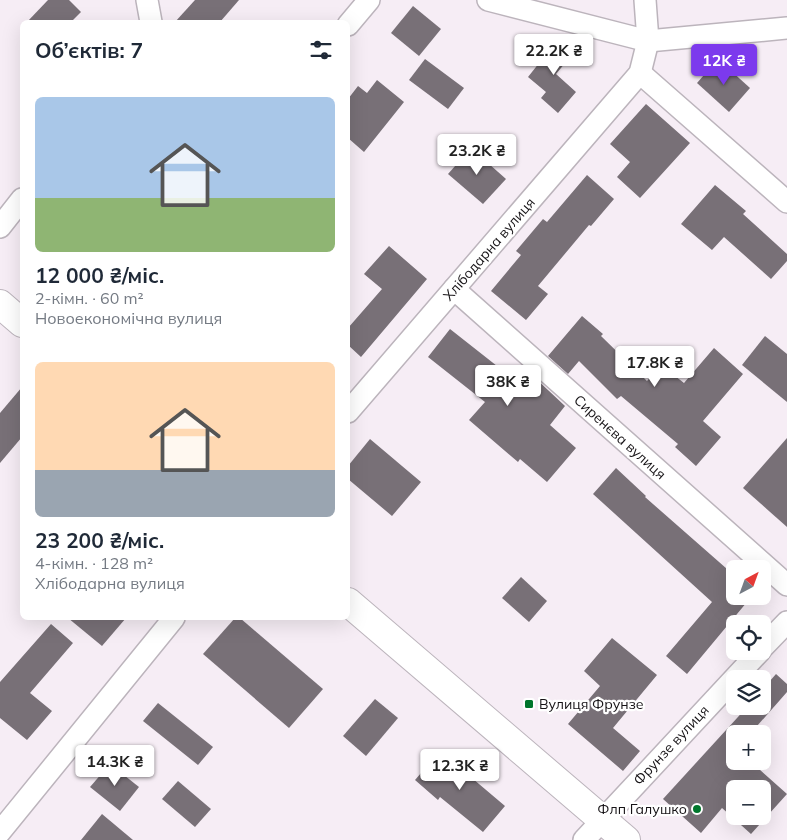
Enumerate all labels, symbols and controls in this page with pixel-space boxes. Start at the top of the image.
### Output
pin: 22.2K ₴ [508,34,600,76]
icon: filters [307,36,335,64]
text: Об’єктів: 7 [35,37,143,63]
text: 22.2K ₴ [525,40,583,60]
pin: 12K ₴ [689,44,759,86]
text: 12K ₴ [702,50,746,70]
icon: home [140,130,230,220]
pin: 23.2K ₴ [431,134,523,176]
text: 23.2K ₴ [448,140,506,160]
street label: Хлібодарна вулиця [439,194,539,304]
text: 12 000 ₴/міс. [35,262,164,288]
text: 2-кімн. · 60 m² [35,288,144,308]
text: Новоекономічна вулиця [35,308,222,328]
pin: 17.8K ₴ [609,346,701,388]
text: 17.8K ₴ [626,352,684,372]
pin: 38K ₴ [473,364,543,407]
text: 38K ₴ [486,371,530,391]
street label: Сиренєва вулиця [570,391,670,483]
icon: home [140,395,230,485]
text: 23 200 ₴/міс. [35,527,164,553]
text: 4-кімн. · 128 m² [35,553,153,573]
north arrow [726,560,771,605]
map controls [726,560,771,825]
text: Хлібодарна вулиця [35,573,185,593]
button: locate [726,615,771,660]
button: layers [726,670,771,715]
place label: Вулиця Фрунзе [539,695,644,713]
marker: Вулиця Фрунзе [523,698,535,710]
street label: Фрунзе вулиця [629,701,713,789]
button: + [726,725,771,770]
pin: 14.3K ₴ [69,744,161,787]
pin: 12.3K ₴ [414,748,506,791]
text: 14.3K ₴ [86,751,144,771]
text: 12.3K ₴ [431,755,489,775]
button: − [726,780,771,825]
place label: Флп Галушко [597,800,687,818]
marker: Флп Галушко [691,803,703,815]

